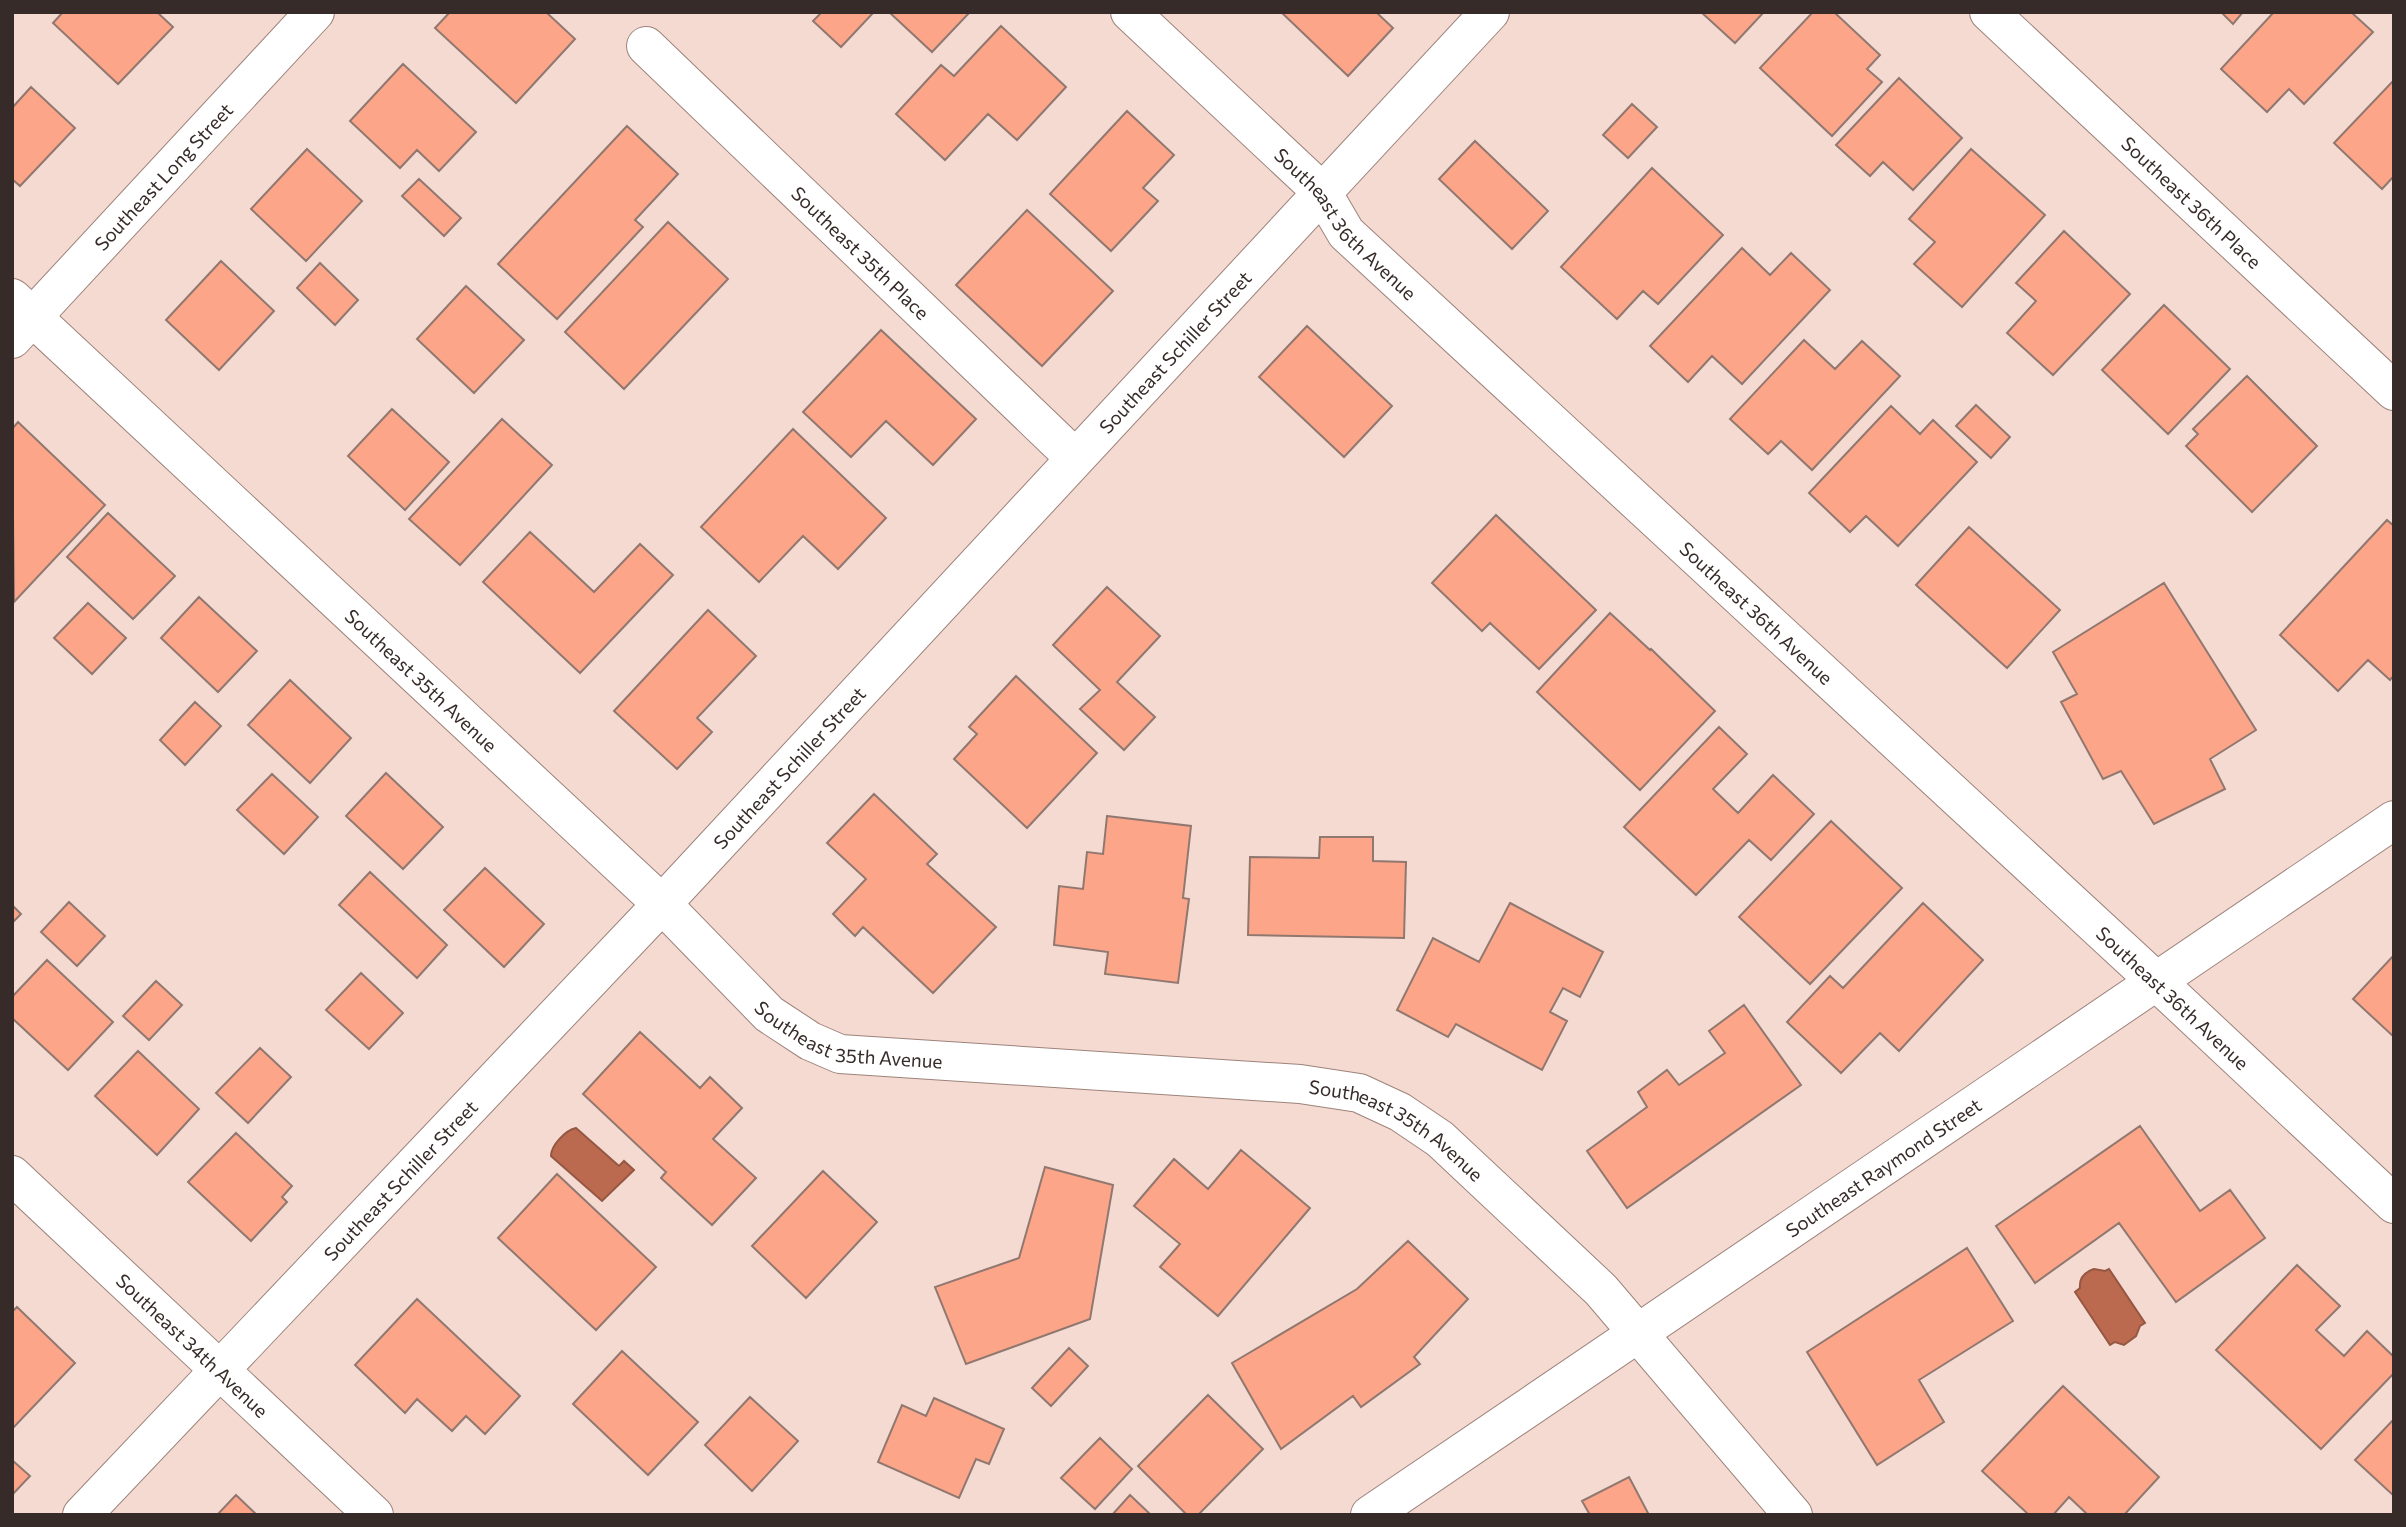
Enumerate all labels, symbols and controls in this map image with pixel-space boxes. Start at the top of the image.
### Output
street label: Southeast Long Street [89,98,237,255]
street label: Southeast 36th Place [2117,131,2267,273]
street label: Southeast 36th Avenue [1270,142,1422,304]
street label: Southeast 35th Place [787,181,935,324]
street label: Southeast Schiller Street [1094,266,1256,438]
street label: Southeast 36th Avenue [1676,536,1838,689]
street label: Southeast 35th Avenue [341,604,502,756]
street label: Southeast Schiller Street [708,681,870,853]
street label: Southeast 36th Avenue [2092,921,2254,1074]
street label: Southeast 35th Avenue [750,995,943,1072]
street label: Southeast 35th Avenue [1308,1074,1488,1185]
street label: Southeast Raymond Street [1781,1092,1985,1241]
street label: Southeast Schiller Street [318,1095,482,1265]
street label: Southeast 34th Avenue [112,1268,273,1422]

